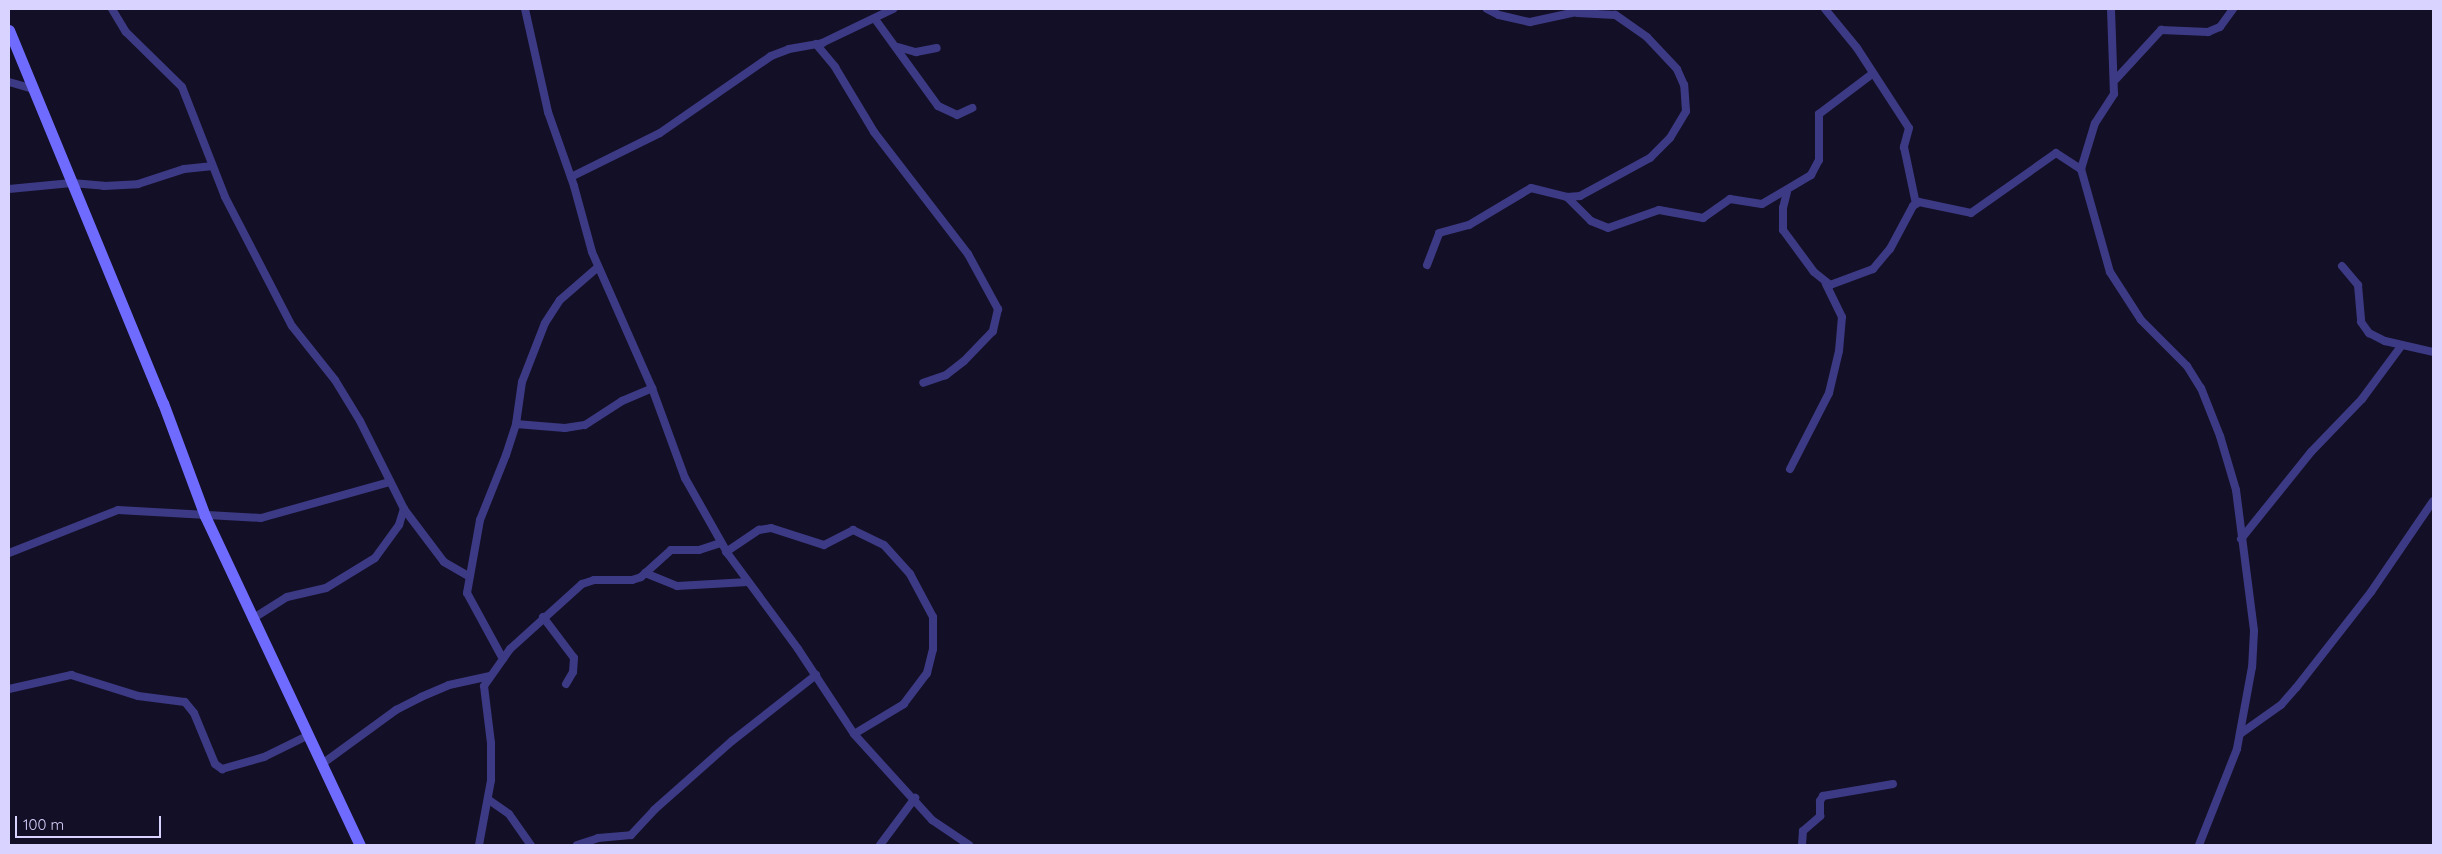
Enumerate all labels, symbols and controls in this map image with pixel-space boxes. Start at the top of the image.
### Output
scale bar [18,806,164,838]
text: 100 m [23,815,64,834]

